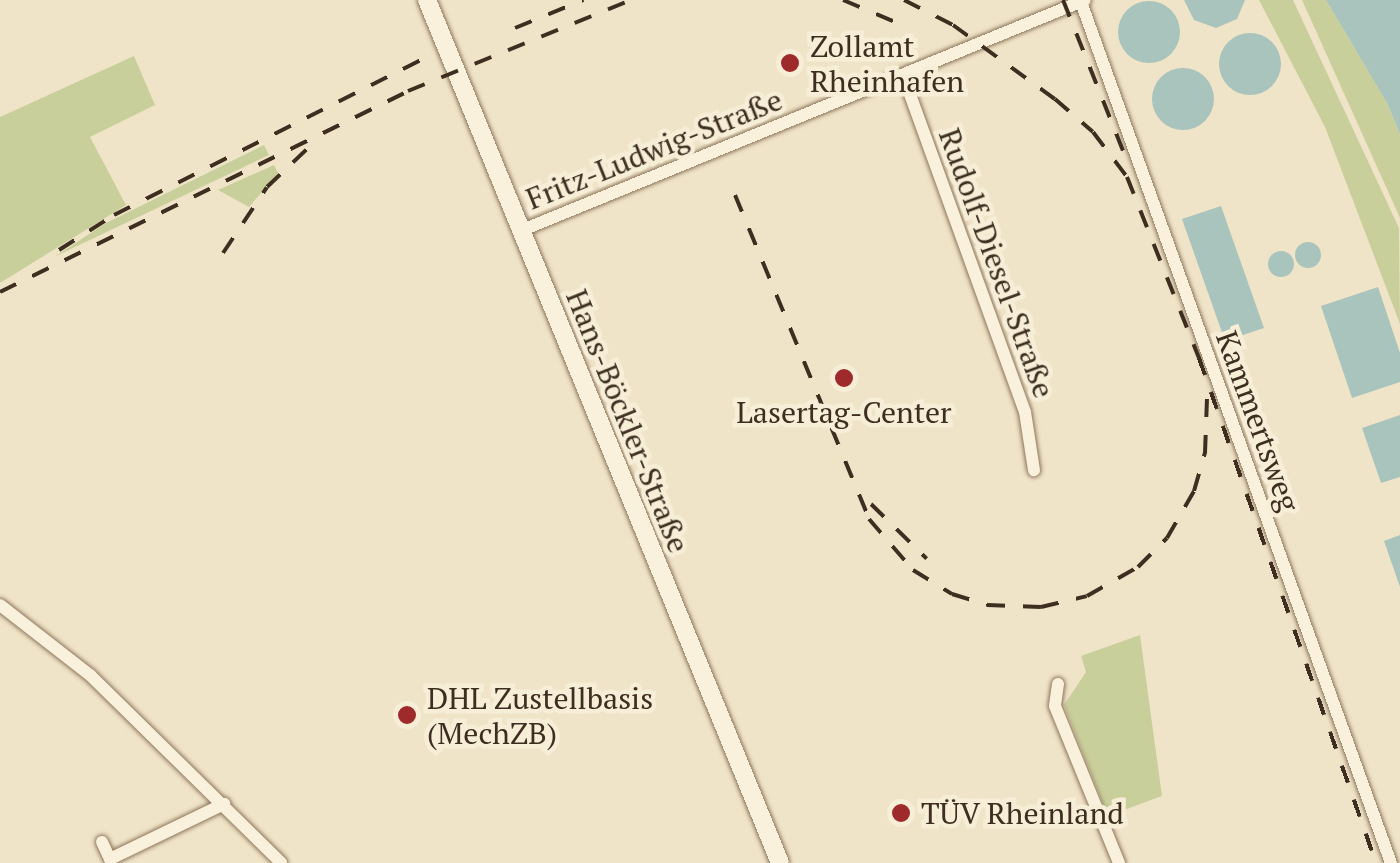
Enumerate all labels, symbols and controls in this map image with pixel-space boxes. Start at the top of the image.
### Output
place label: Zollamt Rheinhafen [810,28,964,98]
marker: Zollamt Rheinhafen [779,52,801,74]
street label: Fritz-Ludwig-Straße [521,81,787,217]
street label: Rudolf-Diesel-Straße [932,124,1062,402]
street label: Hans-Böckler-Straße [559,284,697,558]
street label: Kammertsweg [1209,326,1307,516]
marker: Lasertag-Center [833,367,855,389]
place label: Lasertag-Center [736,394,952,430]
place label: DHL Zustellbasis (MechZB) [427,680,653,750]
marker: DHL Zustellbasis (MechZB) [396,704,418,726]
place label: TÜV Rheinland [921,795,1125,831]
marker: TÜV Rheinland [890,802,912,824]

